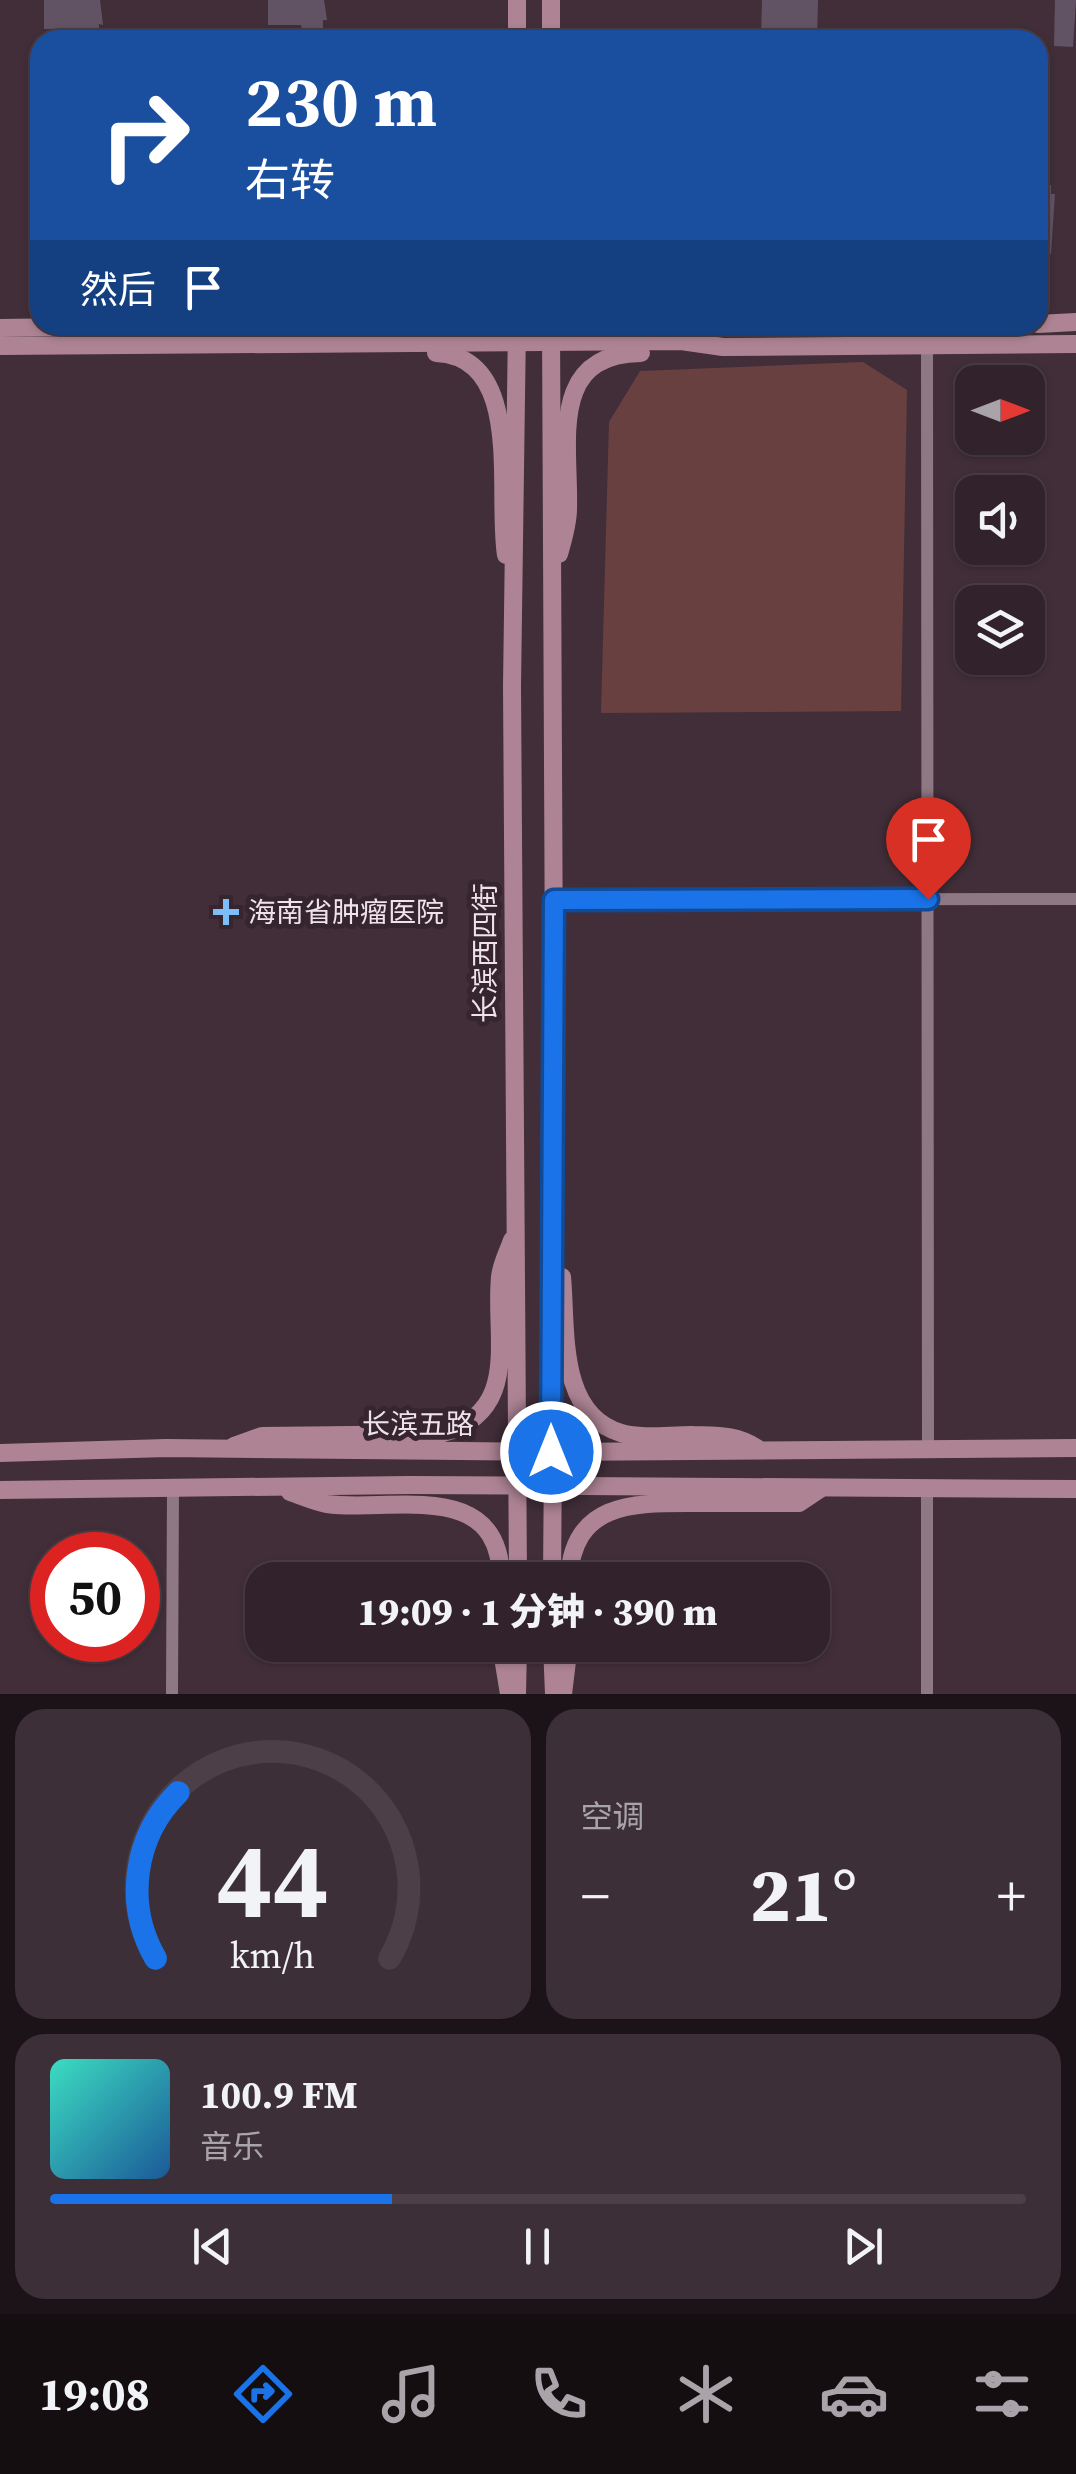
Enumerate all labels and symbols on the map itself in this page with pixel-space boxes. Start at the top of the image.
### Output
north arrow [955,365,1045,455]
pin [886,797,971,900]
street label: 长滨西四街 [466,883,504,1023]
place label: 海南省肿瘤医院 [248,893,444,931]
marker: 海南省肿瘤医院 [213,899,239,925]
position arrow [499,1400,603,1504]
street label: 长滨五路 [362,1405,474,1443]
speed limit sign: 50 [30,1532,160,1662]

